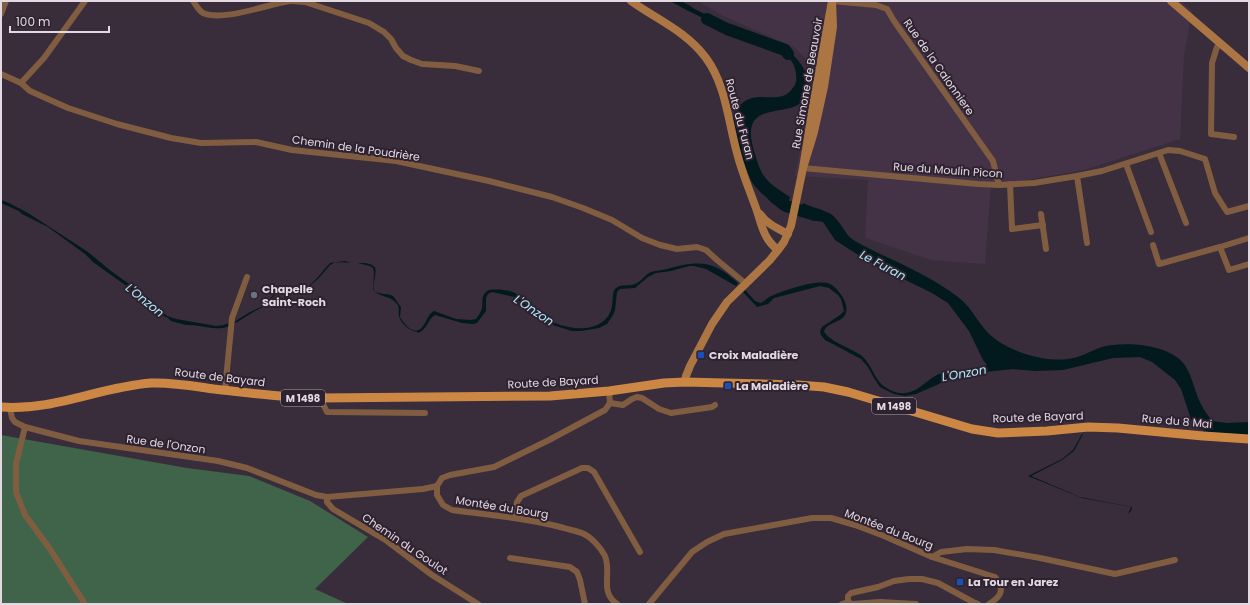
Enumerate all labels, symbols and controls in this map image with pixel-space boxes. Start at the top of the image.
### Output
scale bar [10,8,109,34]
text: 100 m [16,13,50,30]
street label: Rue Simone de Beauvoir [788,16,826,150]
street label: Rue de la Calonniere [900,16,978,118]
street label: Route du Furan [722,77,758,161]
street label: Chemin de la Poudrière [291,131,421,165]
street label: Rue du Moulin Picon [893,158,1003,182]
water label: Le Furan [857,246,909,284]
water label: L'Onzon [122,279,168,321]
place label: Chapelle Saint-Roch [262,281,326,310]
marker: Chapelle Saint-Roch [249,290,259,300]
water label: L'Onzon [511,290,557,330]
place label: Croix Maladière [709,347,799,363]
marker: Croix Maladière [696,350,706,360]
water label: L'Onzon [940,361,988,385]
street label: Route de Bayard [174,364,266,390]
street label: Route de Bayard [507,372,599,392]
place label: La Maladière [736,378,809,394]
marker: La Maladière [723,381,733,391]
road number: M 1498 [281,390,325,406]
road number: M 1498 [872,398,916,414]
street label: Route de Bayard [992,407,1084,427]
street label: Rue du 8 Mai [1141,410,1213,432]
street label: Rue de l'Onzon [125,431,207,457]
street label: Montée du Bourg [454,492,550,522]
street label: Montée du Bourg [842,505,936,553]
street label: Chemin du Goulot [359,509,451,579]
place label: La Tour en Jarez [968,574,1059,590]
marker: La Tour en Jarez [955,577,965,587]

